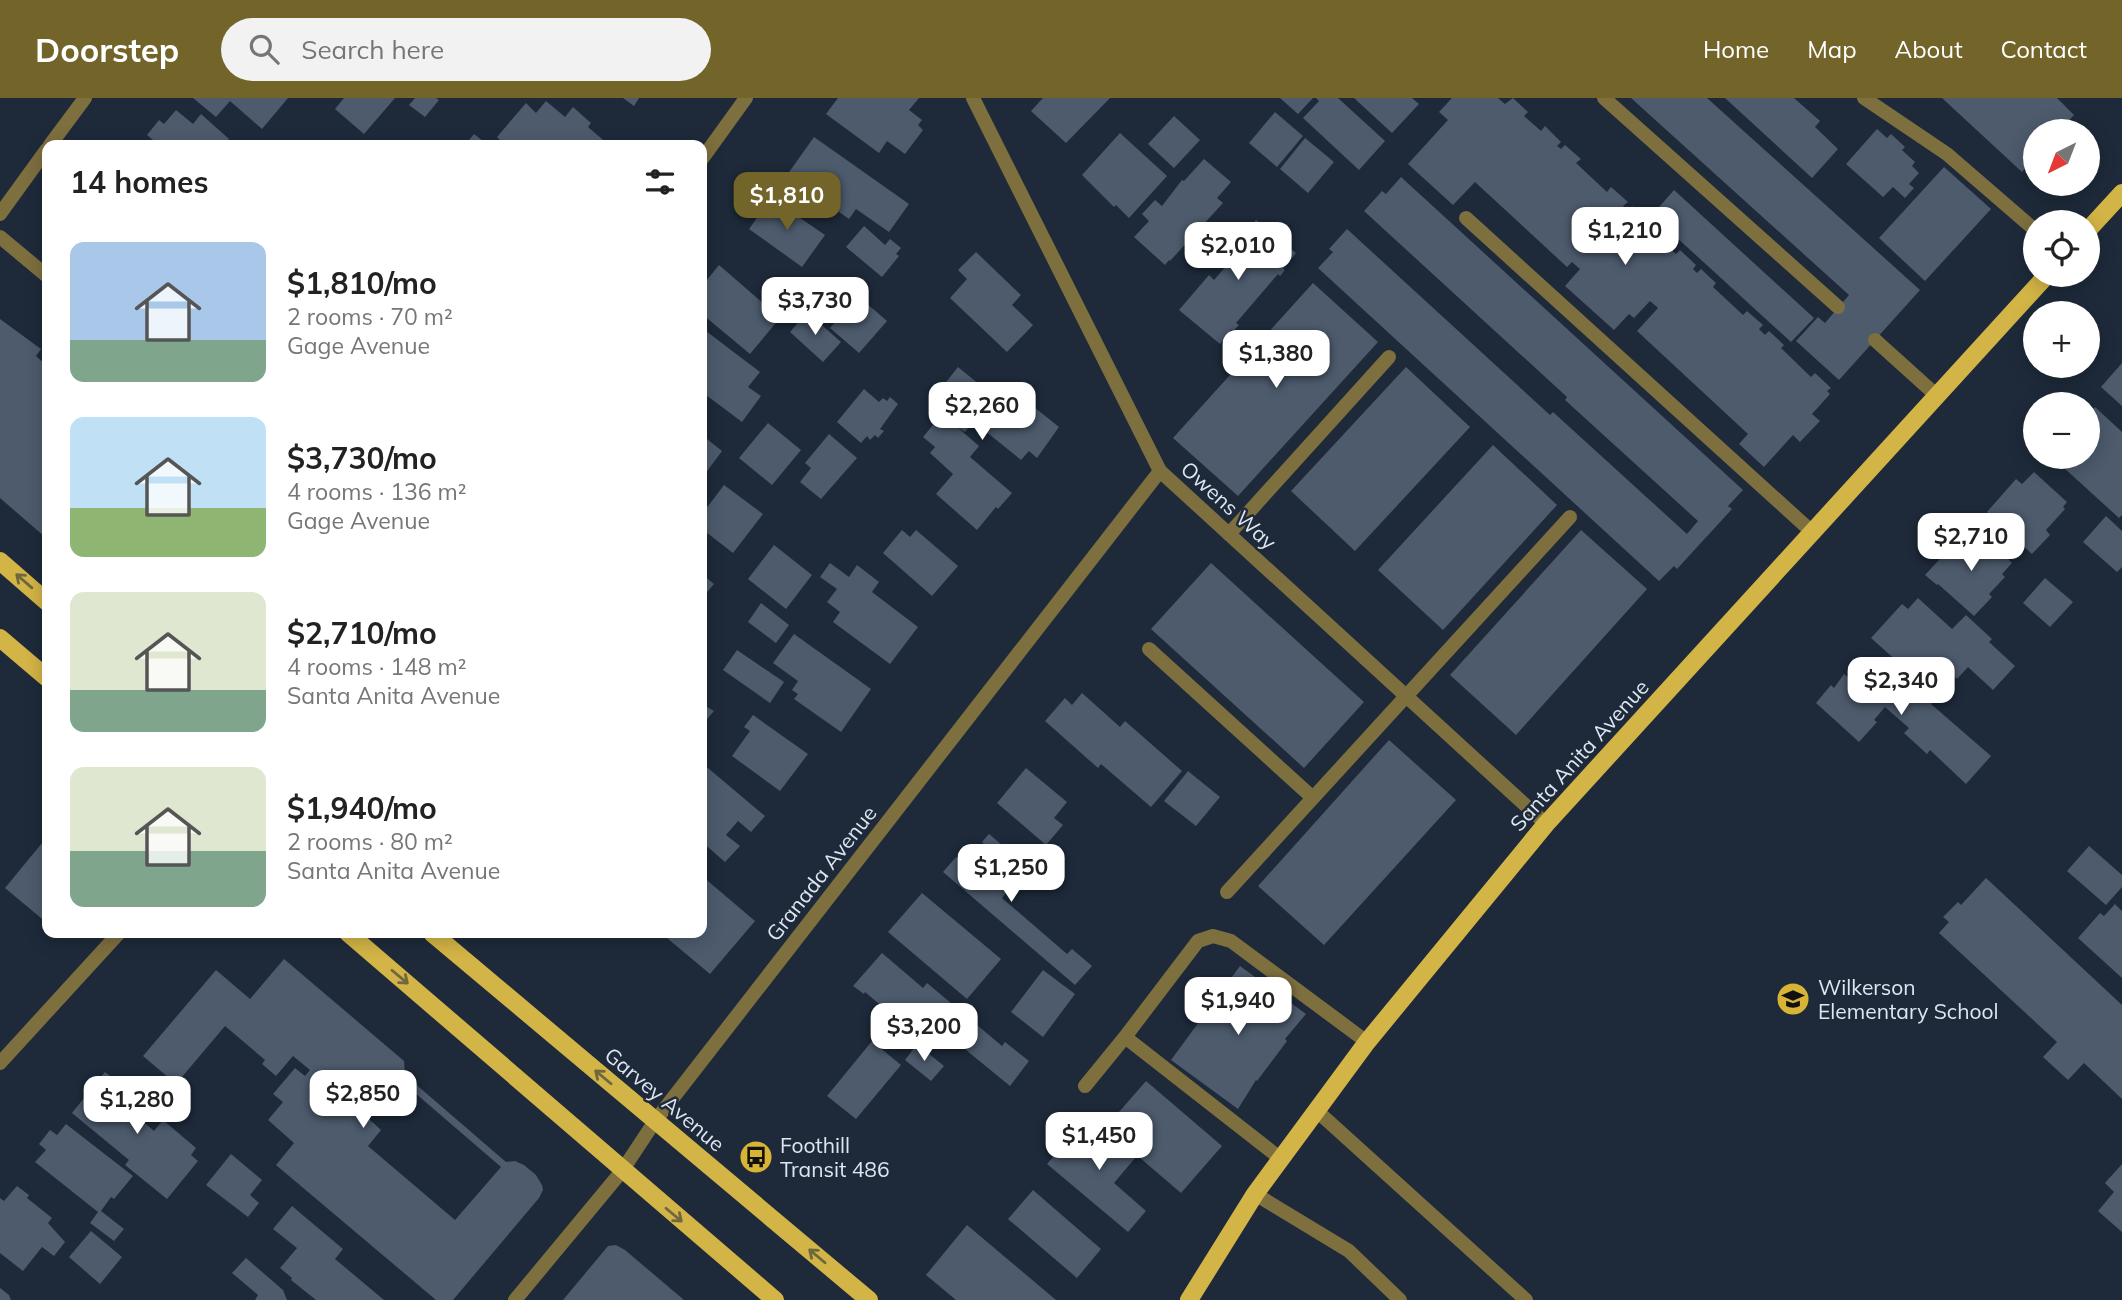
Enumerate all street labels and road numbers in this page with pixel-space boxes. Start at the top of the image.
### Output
street label: Owens Way [1176,455,1282,555]
street label: Santa Anita Avenue [1504,674,1654,836]
street label: Granada Avenue [760,800,882,946]
street label: Garvey Avenue [600,1041,730,1157]

